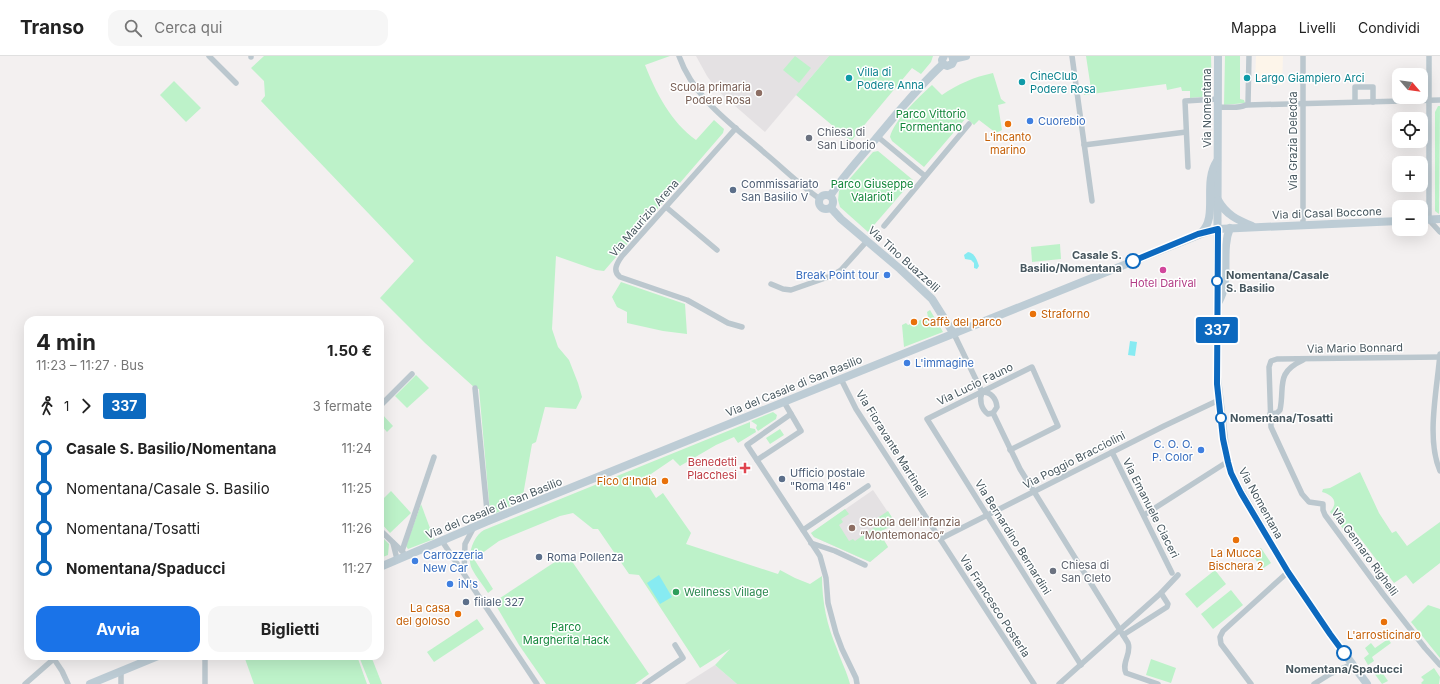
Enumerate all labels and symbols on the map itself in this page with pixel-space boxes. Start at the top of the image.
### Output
place label: Villa di Podere Anna [857,65,924,92]
street label: Via Nomentana [1200,68,1214,148]
north arrow [1392,68,1428,104]
place label: CineClub Podere Rosa [1030,69,1096,96]
place label: Largo Giampiero Arci [1255,71,1364,85]
marker: Villa di Podere Anna [844,73,854,83]
marker: Largo Giampiero Arci [1242,73,1252,83]
marker: CineClub Podere Rosa [1017,77,1027,87]
place label: Scuola primaria Podere Rosa [670,80,751,107]
marker: Scuola primaria Podere Rosa [754,88,764,98]
street label: Via Grazia Deledda [1286,91,1300,191]
park label: Parco Vittorio Formentano [896,107,967,134]
place label: Cuorebio [1038,114,1086,128]
marker: Cuorebio [1025,116,1035,126]
marker: L'incanto marino [1003,119,1013,129]
place label: Chiesa di San Liborio [817,125,876,152]
place label: L'incanto marino [985,130,1032,157]
marker: Chiesa di San Liborio [804,133,814,143]
street label: Via Maurizio Arena [607,176,681,260]
place label: Commissariato San Basilio V [741,177,819,204]
park label: Parco Giuseppe Valarioti [831,177,913,204]
marker: Commissariato San Basilio V [728,185,738,195]
street label: Via di Casal Boccone [1272,204,1382,222]
street label: Via Tino Buazzelli [865,223,943,295]
place label: Casale S. Basilio/Nomentana [1020,248,1122,275]
marker: Casale S. Basilio/Nomentana [1125,253,1141,269]
marker: Hotel Darival [1158,265,1168,275]
place label: Break Point tour [796,268,879,282]
place label: Nomentana/Casale S. Basilio [1226,268,1330,295]
marker: Break Point tour [882,270,892,280]
marker: Nomentana/Casale S. Basilio [1211,275,1223,287]
place label: Hotel Darival [1130,276,1196,290]
place label: Straforno [1041,307,1090,321]
marker: Straforno [1028,309,1038,319]
place label: Caffè del parco [922,315,1002,329]
marker: Caffè del parco [909,317,919,327]
line badge: 337 [1194,317,1240,343]
street label: Via Mario Bonnard [1307,340,1403,356]
street label: Via del Casale di San Basilio [724,352,865,420]
place label: L'immagine [915,356,974,370]
marker: L'immagine [902,358,912,368]
street label: Via Lucio Fauno [935,359,1016,408]
street label: Via Fioravante Martinelli [853,387,931,501]
place label: Nomentana/Tosatti [1230,411,1333,425]
marker: Nomentana/Tosatti [1215,412,1227,424]
street label: Via Poggio Bracciolini [1021,428,1127,492]
place label: C. O. O. P. Color [1152,437,1193,464]
marker: C. O. O. P. Color [1196,445,1206,455]
place label: Benedetti Placchesi [687,455,737,482]
street label: Via Emanuele Ciaceri [1120,456,1182,560]
marker: Benedetti Placchesi [740,463,750,473]
street label: Via Nomentana [1236,465,1286,541]
place label: Ufficio postale "Roma 146" [790,466,865,493]
street label: Via del Casale di San Basilio [424,474,565,542]
place label: Fico d'India [597,474,657,488]
marker: Ufficio postale "Roma 146" [777,474,787,484]
marker: Fico d'India [660,476,670,486]
street label: Via Bernardino Bernardini [972,477,1054,597]
street label: Via Gennaro Righelli [1329,506,1401,598]
place label: Scuola dell’infanzia “Montemonaco” [860,515,960,542]
marker: Scuola dell’infanzia “Montemonaco” [847,523,857,533]
marker: La Mucca Bischera 2 [1231,535,1241,545]
place label: La Mucca Bischera 2 [1209,546,1264,573]
place label: Carrozzeria New Car [423,548,483,575]
place label: Roma Pollenza [547,550,623,564]
marker: Roma Pollenza [534,552,544,562]
street label: Via Francesco Posterla [957,552,1033,660]
marker: Carrozzeria New Car [410,556,420,566]
place label: Chiesa di San Cleto [1061,558,1111,585]
marker: Chiesa di San Cleto [1048,566,1058,576]
place label: iN's [458,577,478,591]
marker: iN's [445,579,455,589]
place label: Wellness Village [684,585,769,599]
marker: Wellness Village [671,587,681,597]
place label: filiale 327 [474,595,524,609]
marker: filiale 327 [461,597,471,607]
place label: La casa del goloso [396,601,450,628]
marker: La casa del goloso [453,609,463,619]
marker: L'arrosticinaro [1379,617,1389,627]
park label: Parco Margherita Hack [523,620,609,647]
place label: L'arrosticinaro [1347,628,1421,642]
marker: Nomentana/Spaducci [1336,645,1352,661]
place label: Nomentana/Spaducci [1286,662,1402,676]

